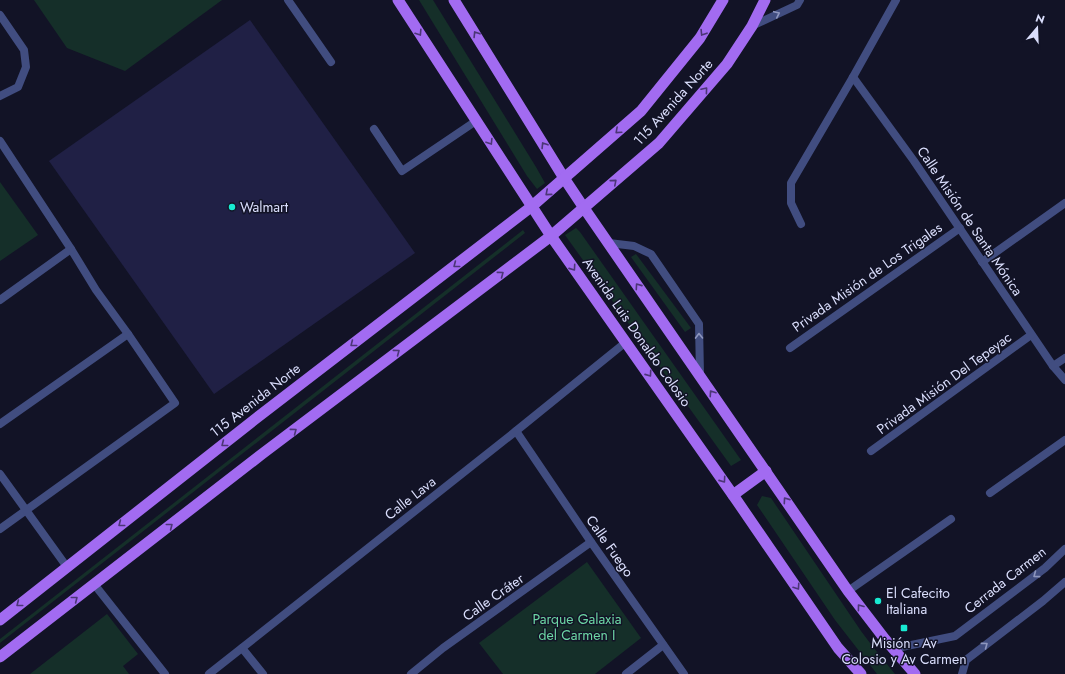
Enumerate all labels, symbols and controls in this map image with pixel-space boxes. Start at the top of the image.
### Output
north arrow [1017,8,1057,48]
text: N [1034,10,1047,28]
one-way arrow [773,11,780,19]
one-way arrow [415,29,422,36]
one-way arrow [700,29,708,36]
one-way arrow [473,31,480,38]
street label: 115 Avenida Norte [629,54,717,150]
one-way arrow [700,88,707,95]
one-way arrow [615,126,622,133]
one-way arrow [485,138,493,145]
one-way arrow [541,142,548,149]
street label: Calle Misión de Santa Mónica [912,142,1028,300]
one-way arrow [609,180,616,187]
one-way arrow [545,188,552,195]
place label: Walmart [240,197,289,217]
marker: Walmart [227,202,237,212]
street label: Privada Misión de Los Trigales [788,217,946,336]
street label: Avenida Luis Donaldo Colosio [578,253,696,411]
one-way arrow [453,260,460,267]
one-way arrow [568,263,575,270]
one-way arrow [496,272,503,279]
one-way arrow [635,283,643,290]
street label: Privada Misión Del Tepeyac [873,327,1015,439]
one-way arrow [695,333,703,339]
one-way arrow [350,339,357,346]
one-way arrow [393,350,400,357]
street label: 115 Avenida Norte [205,358,305,442]
one-way arrow [644,370,652,377]
one-way arrow [709,390,717,397]
one-way arrow [289,428,296,435]
one-way arrow [221,439,228,446]
street label: Calle Lava [380,472,440,524]
one-way arrow [718,476,726,483]
one-way arrow [784,498,791,505]
street label: Calle Fuego [581,511,639,581]
one-way arrow [119,519,126,526]
one-way arrow [165,524,172,531]
street label: Cerrada Carmen [960,542,1050,618]
street label: Calle Cráter [458,568,528,625]
one-way arrow [1033,570,1040,577]
one-way arrow [792,583,799,590]
place label: El Cafecito Italiana [886,583,950,619]
marker: El Cafecito Italiana [873,596,883,606]
one-way arrow [70,597,77,604]
one-way arrow [17,600,24,607]
one-way arrow [857,604,865,611]
park label: Parque Galaxia del Carmen I [532,609,622,645]
marker: Misión - Av Colosio y Av Carmen [899,623,909,633]
place label: Misión - Av Colosio y Av Carmen [841,633,967,669]
one-way arrow [981,643,988,650]

